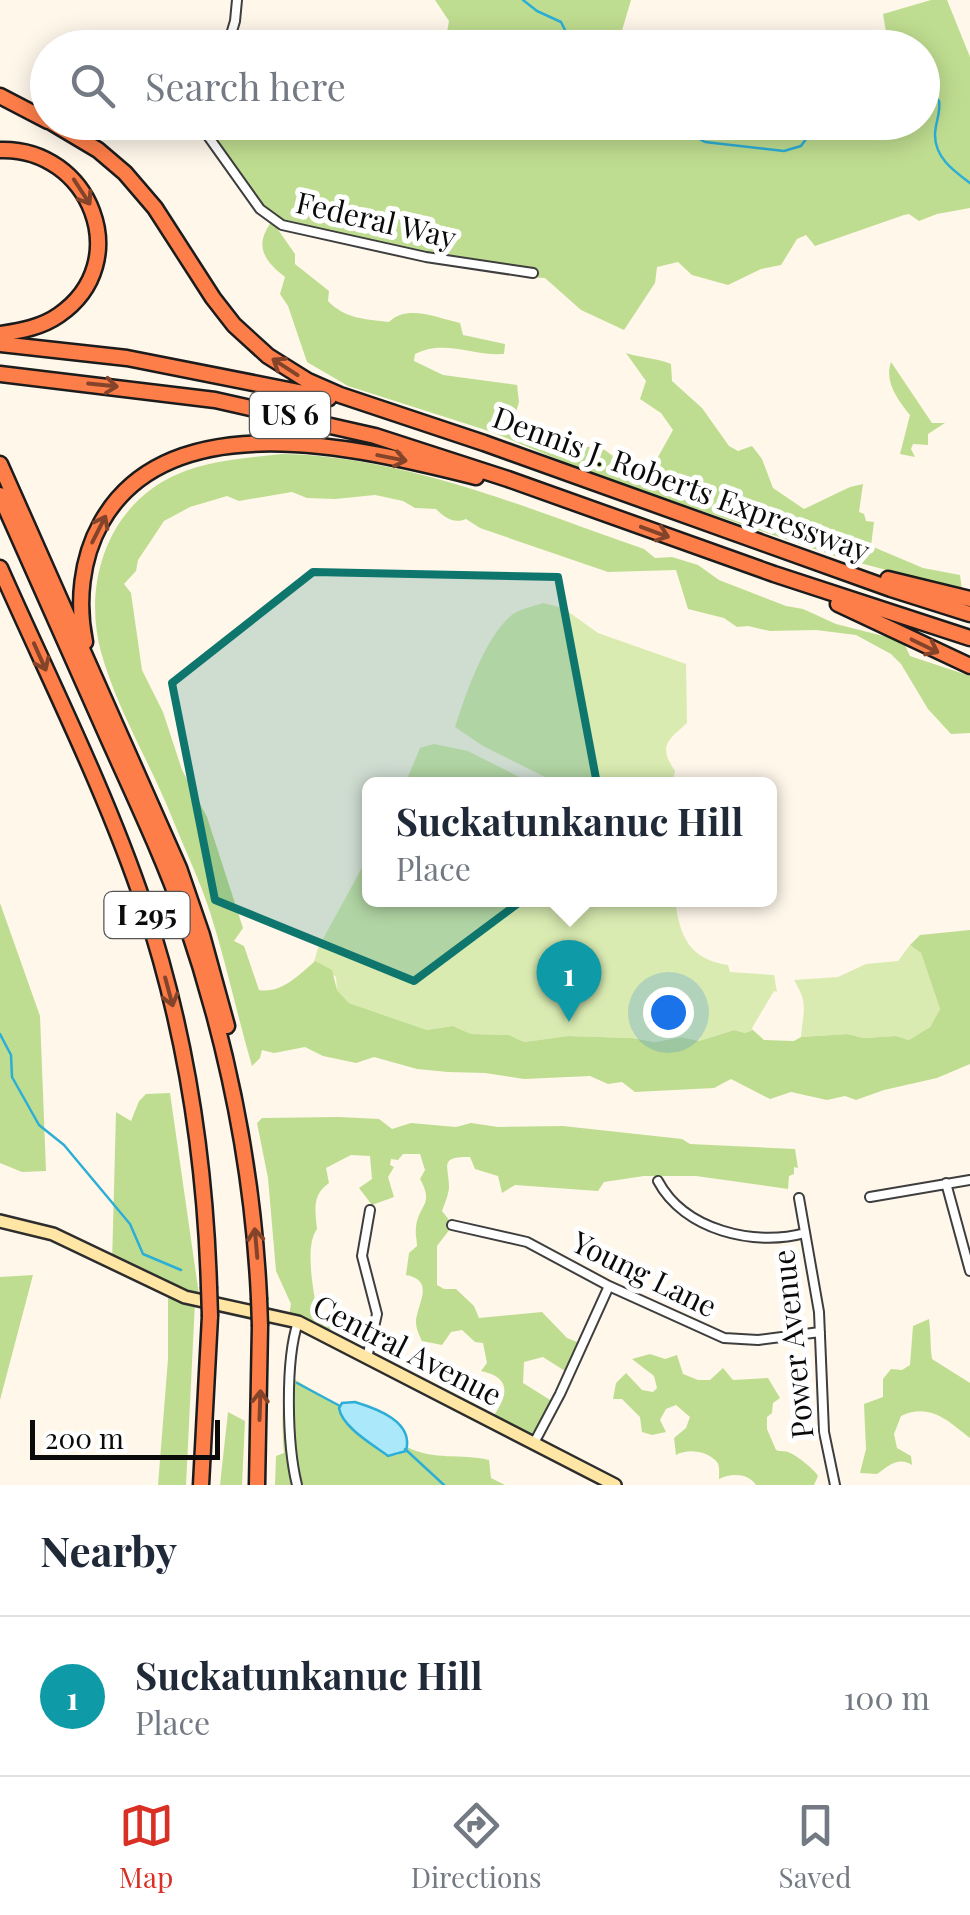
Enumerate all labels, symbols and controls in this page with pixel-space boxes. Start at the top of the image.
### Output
search box [30,30,940,140]
icon: search [65,58,120,113]
text: Search here [145,60,346,111]
one-way arrow [71,178,92,206]
street label: Federal Way [293,181,460,257]
one-way arrow [271,356,300,377]
one-way arrow [87,376,119,395]
road number: US 6 [250,392,330,438]
street label: Dennis J. Roberts Expressway [488,396,876,570]
one-way arrow [375,449,407,468]
one-way arrow [90,515,109,544]
one-way arrow [638,524,669,542]
one-way arrow [910,637,939,656]
one-way arrow [32,641,50,672]
popup [362,777,777,907]
text: Suckatunkanuc Hill [396,795,743,846]
text: Place [396,846,471,889]
road number: I 295 [104,892,190,938]
pin: 1 [536,940,602,1022]
one-way arrow [161,976,180,1007]
your location [643,987,694,1038]
street label: Young Lane [565,1221,724,1325]
one-way arrow [246,1227,265,1259]
street label: Power Avenue [762,1248,822,1441]
street label: Central Avenue [307,1284,509,1414]
one-way arrow [251,1390,270,1422]
scale bar [30,1415,220,1460]
text: 200 m [45,1419,124,1456]
text: Nearby [40,1522,177,1578]
text: Suckatunkanuc Hill [135,1649,483,1700]
text: 1 [66,1675,79,1718]
text: 100 m [843,1675,930,1718]
text: Place [135,1700,210,1743]
tab: Map [119,1798,174,1895]
tab: Directions [411,1798,541,1895]
tab: Saved [779,1798,851,1895]

